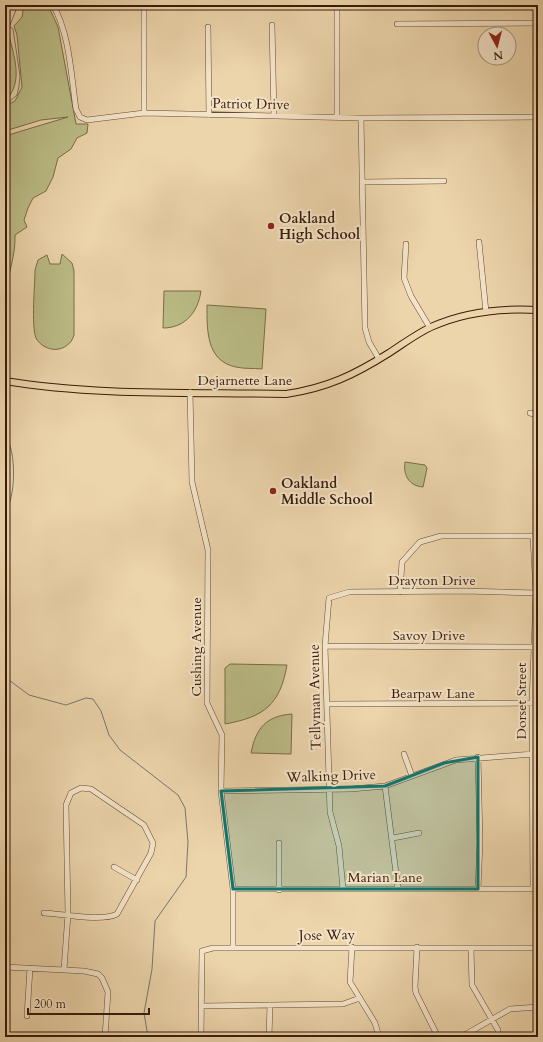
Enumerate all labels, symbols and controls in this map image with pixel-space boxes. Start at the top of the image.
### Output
north arrow [477,26,517,66]
text: N [492,47,504,64]
street label: Patriot Drive [212,94,290,114]
place label: Oakland High School [279,209,360,244]
marker: Oakland High School [266,221,276,231]
street label: Dejarnette Lane [198,371,292,390]
place label: Oakland Middle School [281,474,373,509]
marker: Oakland Middle School [268,486,278,496]
street label: Drayton Drive [388,571,476,590]
street label: Cushing Avenue [187,597,206,697]
street label: Savoy Drive [393,626,465,645]
street label: Tellyman Avenue [305,644,325,750]
street label: Dorset Street [512,662,531,739]
street label: Bearpaw Lane [391,684,475,703]
street label: Walking Drive [285,765,376,787]
street label: Marian Lane [348,868,422,887]
street label: Jose Way [297,925,356,945]
scale bar [28,990,149,1016]
text: 200 m [34,996,67,1012]

